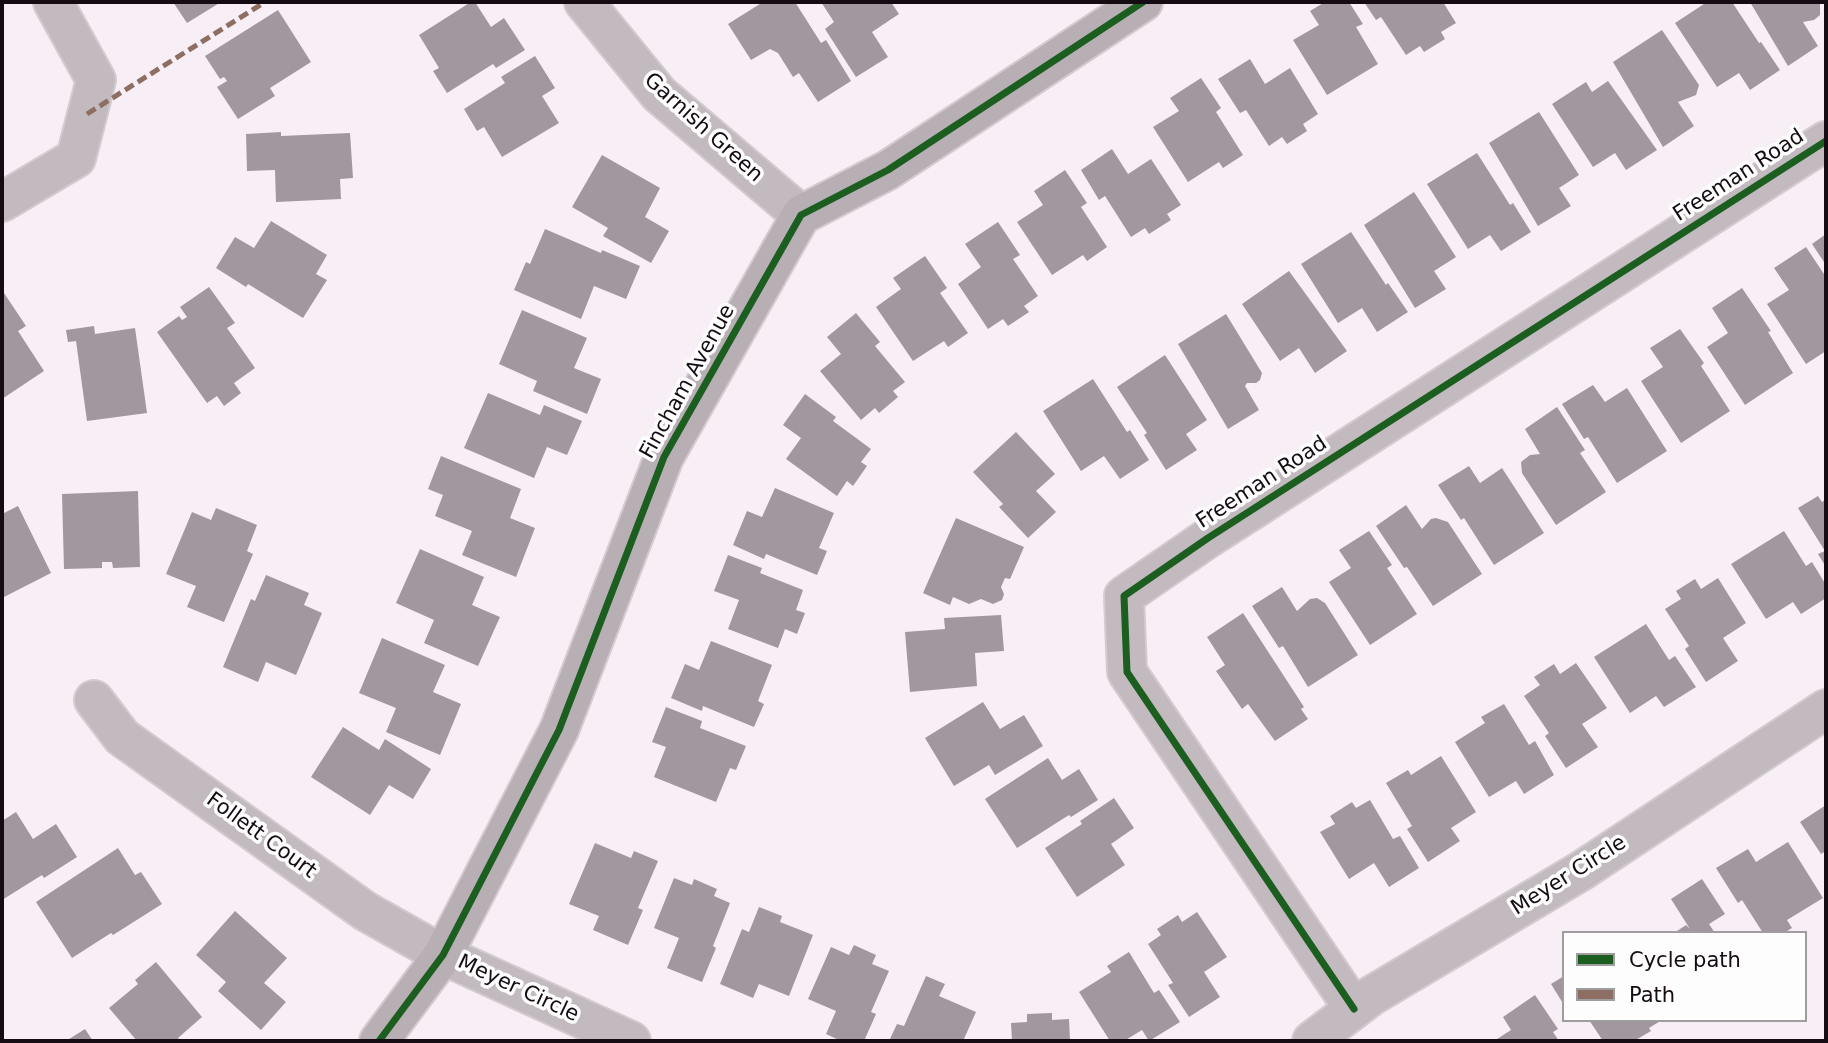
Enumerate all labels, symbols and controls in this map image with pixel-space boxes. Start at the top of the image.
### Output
street label: Garnish Green [638,68,768,188]
street label: Freeman Road [1669,124,1809,228]
street label: Fincham Avenue [635,300,741,464]
street label: Freeman Road [1192,431,1332,535]
street label: Follett Court [201,788,321,884]
street label: Meyer Circle [1507,831,1631,921]
legend [1562,931,1807,1022]
text: Cycle path [1629,948,1741,972]
street label: Meyer Circle [453,950,583,1028]
text: Path [1629,983,1675,1007]

